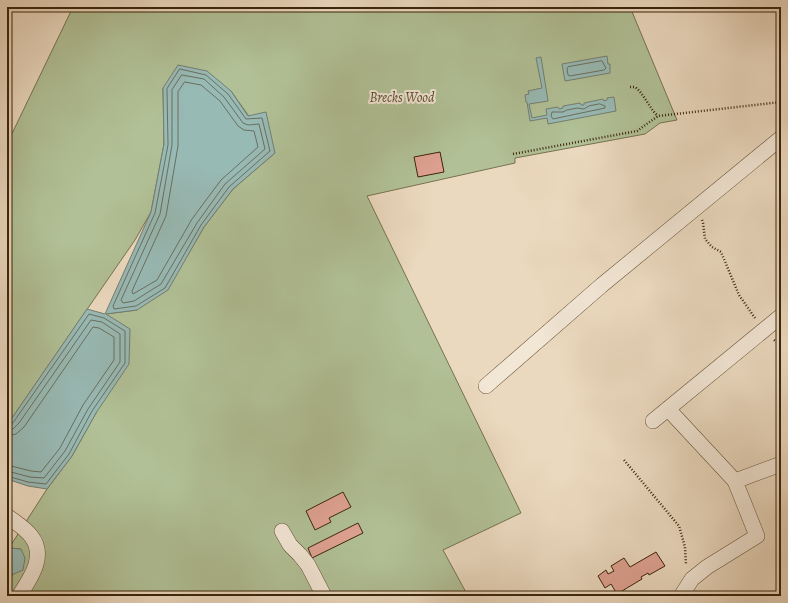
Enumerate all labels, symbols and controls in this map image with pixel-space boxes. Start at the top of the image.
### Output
park label: Brecks Wood [369,88,435,107]

